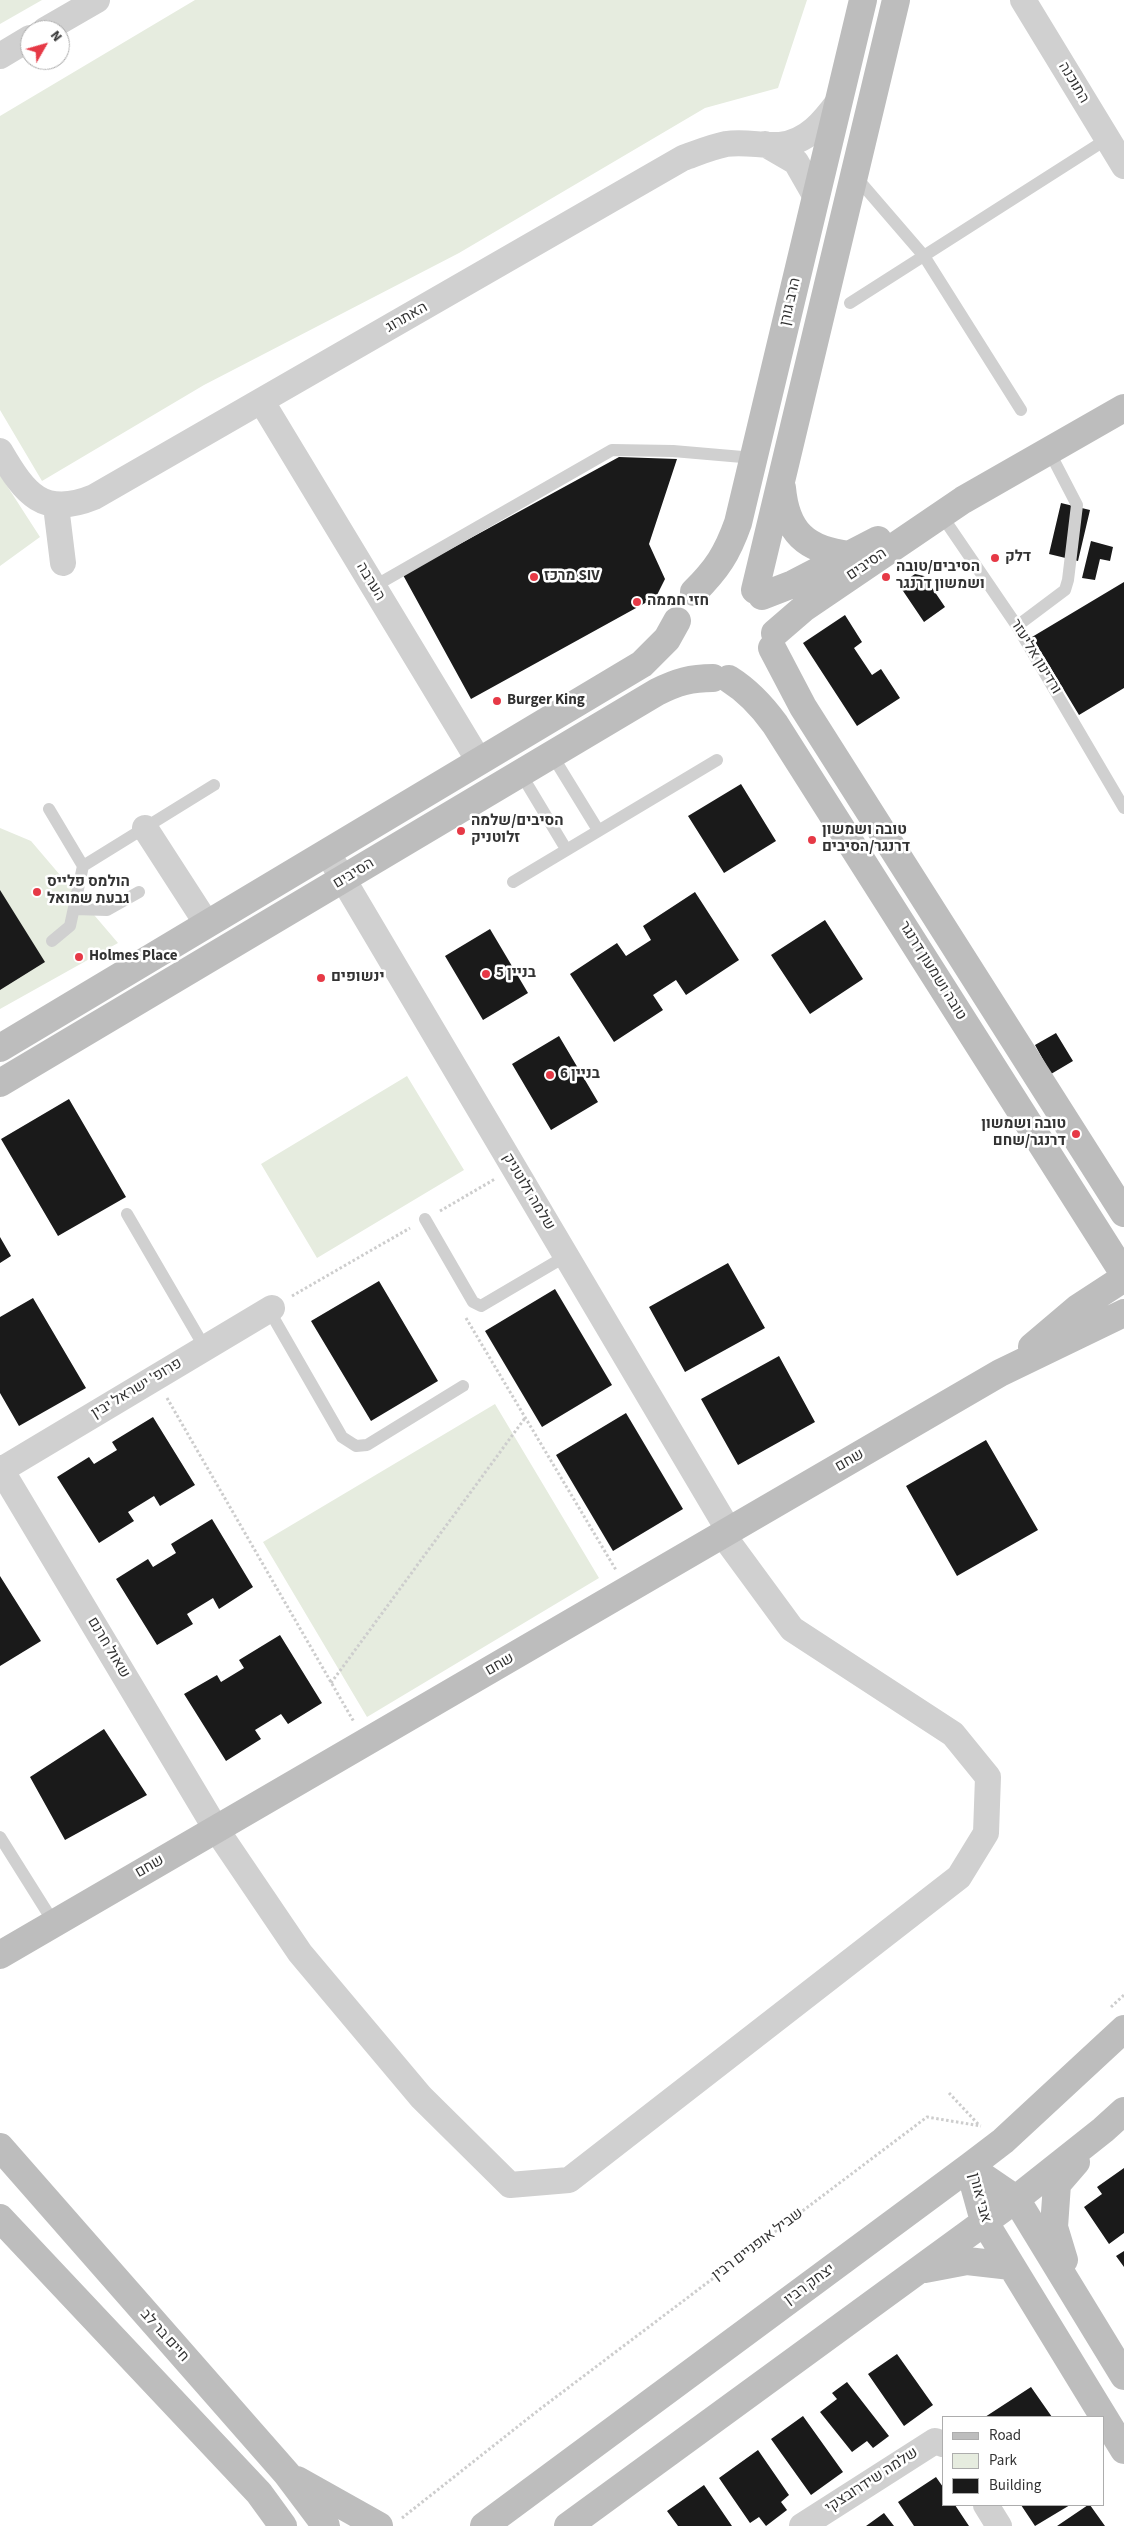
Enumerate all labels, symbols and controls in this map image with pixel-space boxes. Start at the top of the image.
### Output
north arrow [20,20,70,70]
text: N [45,27,67,46]
street label: התוכנה [1054,59,1092,107]
street label: הרב גורן [777,276,805,328]
street label: האתרוג [383,299,431,337]
street label: הסיבים [843,545,891,585]
place label: דלק [1005,549,1031,567]
marker: דלק [989,552,1001,564]
place label: הסיבים/טובה ושמשון דרנגר [896,559,985,594]
street label: הערבה [352,560,388,604]
place label: מרכז SIV [544,568,600,586]
marker: מרכז SIV [528,571,540,583]
marker: הסיבים/טובה ושמשון דרנגר [880,571,892,583]
place label: חזי חממה [647,593,709,611]
marker: חזי חממה [631,596,643,608]
street label: ורדינון אליעזר [1006,616,1064,698]
place label: Burger King [507,692,585,710]
marker: Burger King [491,695,503,707]
place label: הסיבים/שלמה זלוטניק [471,813,564,848]
place label: טובה ושמשון דרנגר/הסיבים [822,822,910,857]
marker: הסיבים/שלמה זלוטניק [455,825,467,837]
marker: טובה ושמשון דרנגר/הסיבים [806,834,818,846]
street label: הסיבים [330,855,378,893]
place label: הולמס פלייס גבעת שמואל [47,874,130,909]
marker: הולמס פלייס גבעת שמואל [31,886,43,898]
street label: טובה ושמעון דרנגר [894,918,970,1024]
place label: Holmes Place [89,948,178,966]
marker: Holmes Place [73,951,85,963]
place label: בניין 5 [496,965,536,983]
marker: בניין 5 [480,968,492,980]
place label: ינשופים [331,969,385,987]
marker: ינשופים [315,972,327,984]
place label: בניין 6 [560,1066,600,1084]
marker: בניין 6 [544,1069,556,1081]
place label: טובה ושמשון דרנגר/שחם [981,1116,1066,1151]
marker: טובה ושמשון דרנגר/שחם [1070,1128,1082,1140]
street label: שלמה זלוטניק [498,1150,558,1234]
street label: פרופ' ישראל יבין [88,1355,186,1423]
street label: שחם [832,1446,868,1476]
street label: שאול חרנם [83,1614,133,1682]
street label: שחם [482,1650,518,1680]
street label: שחם [132,1852,168,1882]
street label: אבי אורן [964,2171,994,2225]
street label: שביל אופניים רבין [709,2205,807,2285]
street label: יצחק רבין [781,2261,839,2309]
street label: חיים בר לב [136,2306,192,2366]
legend [942,2416,1104,2506]
text: Road [989,2425,1021,2446]
street label: שלמה שידרובצקי [822,2444,922,2518]
text: Park [989,2450,1017,2471]
text: Building [989,2475,1041,2496]

